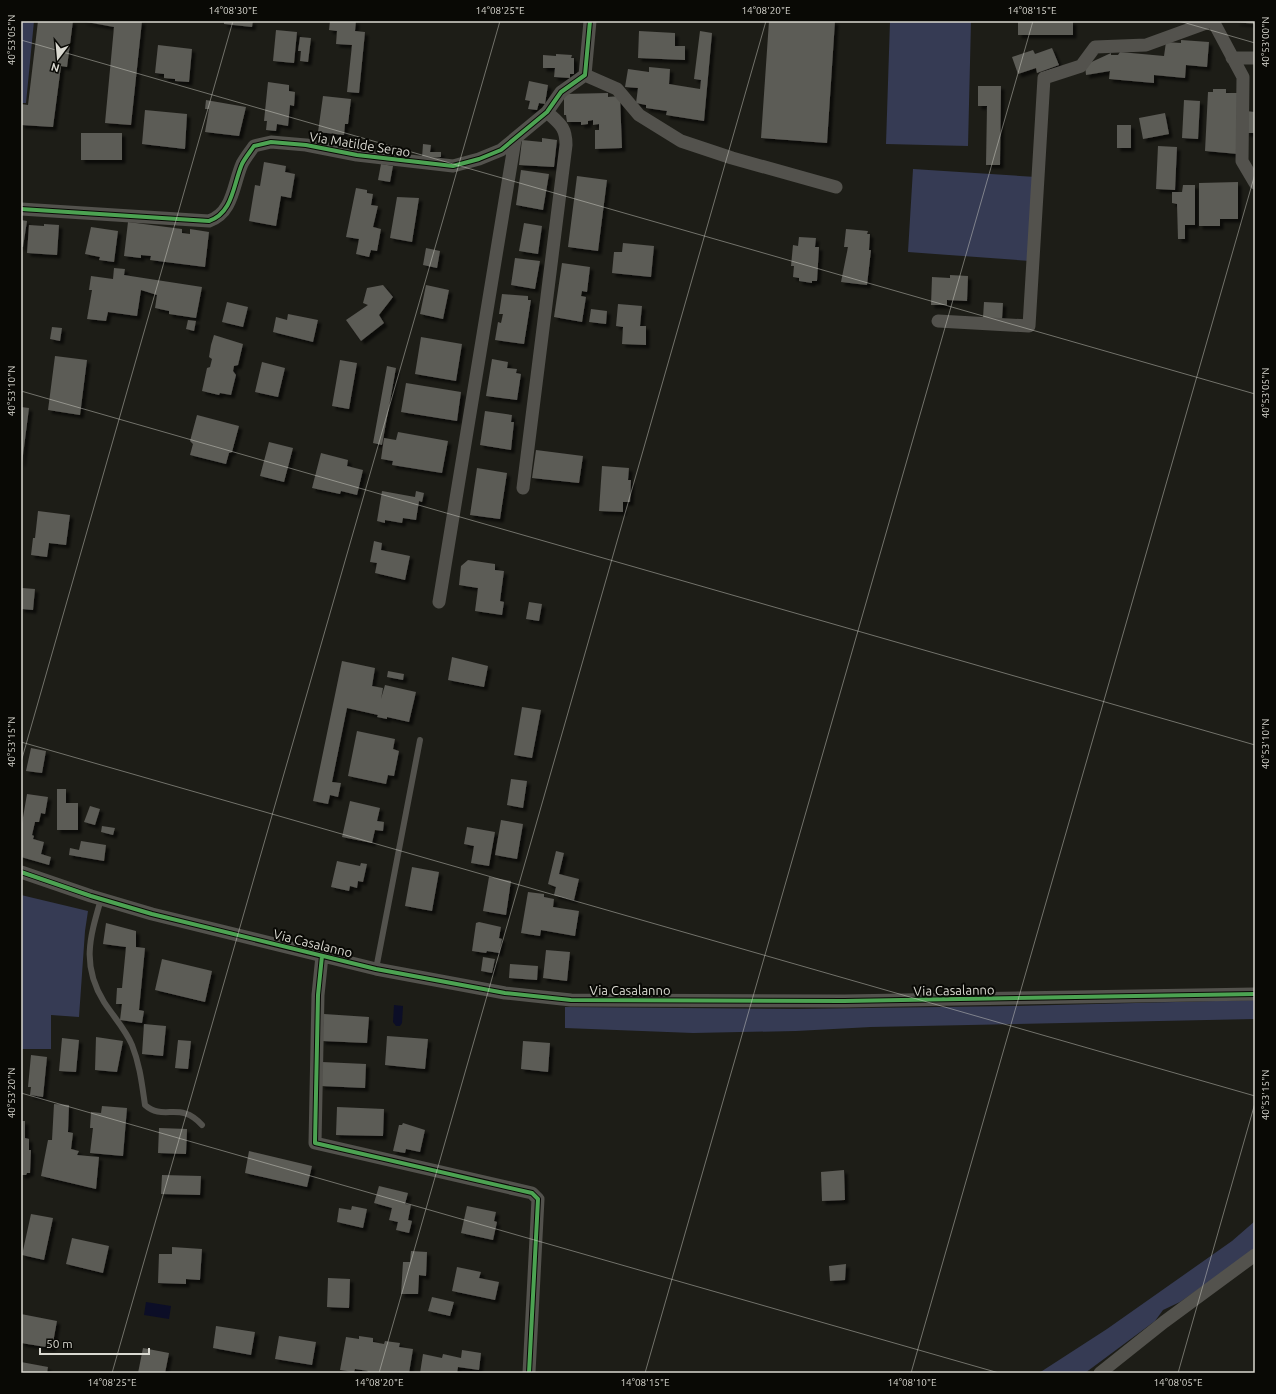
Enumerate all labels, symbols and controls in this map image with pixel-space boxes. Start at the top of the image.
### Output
text: 14°08'30"E [208,5,258,16]
text: 14°08'25"E [475,5,525,16]
text: 14°08'20"E [741,5,791,16]
text: 14°08'15"E [1007,5,1057,16]
text: 40°53'05"N [6,15,17,65]
text: 40°53'00"N [1260,17,1271,67]
north arrow [38,38,78,78]
text: N [50,61,61,75]
street label: Via Matilde Serao [308,129,412,159]
text: 40°53'10"N [6,366,17,416]
text: 40°53'05"N [1260,368,1271,418]
text: 40°53'15"N [6,717,17,767]
text: 40°53'10"N [1260,719,1271,769]
street label: Via Casalanno [272,926,354,960]
street label: Via Casalanno [913,982,995,998]
street label: Via Casalanno [589,983,671,997]
text: 40°53'20"N [6,1068,17,1118]
text: 40°53'15"N [1260,1070,1271,1120]
scale bar [40,1330,149,1356]
text: 50 m [46,1337,73,1350]
text: 14°08'25"E [87,1377,137,1388]
text: 14°08'20"E [354,1377,404,1388]
text: 14°08'15"E [620,1377,670,1388]
text: 14°08'10"E [887,1377,937,1388]
text: 14°08'05"E [1153,1377,1203,1388]

